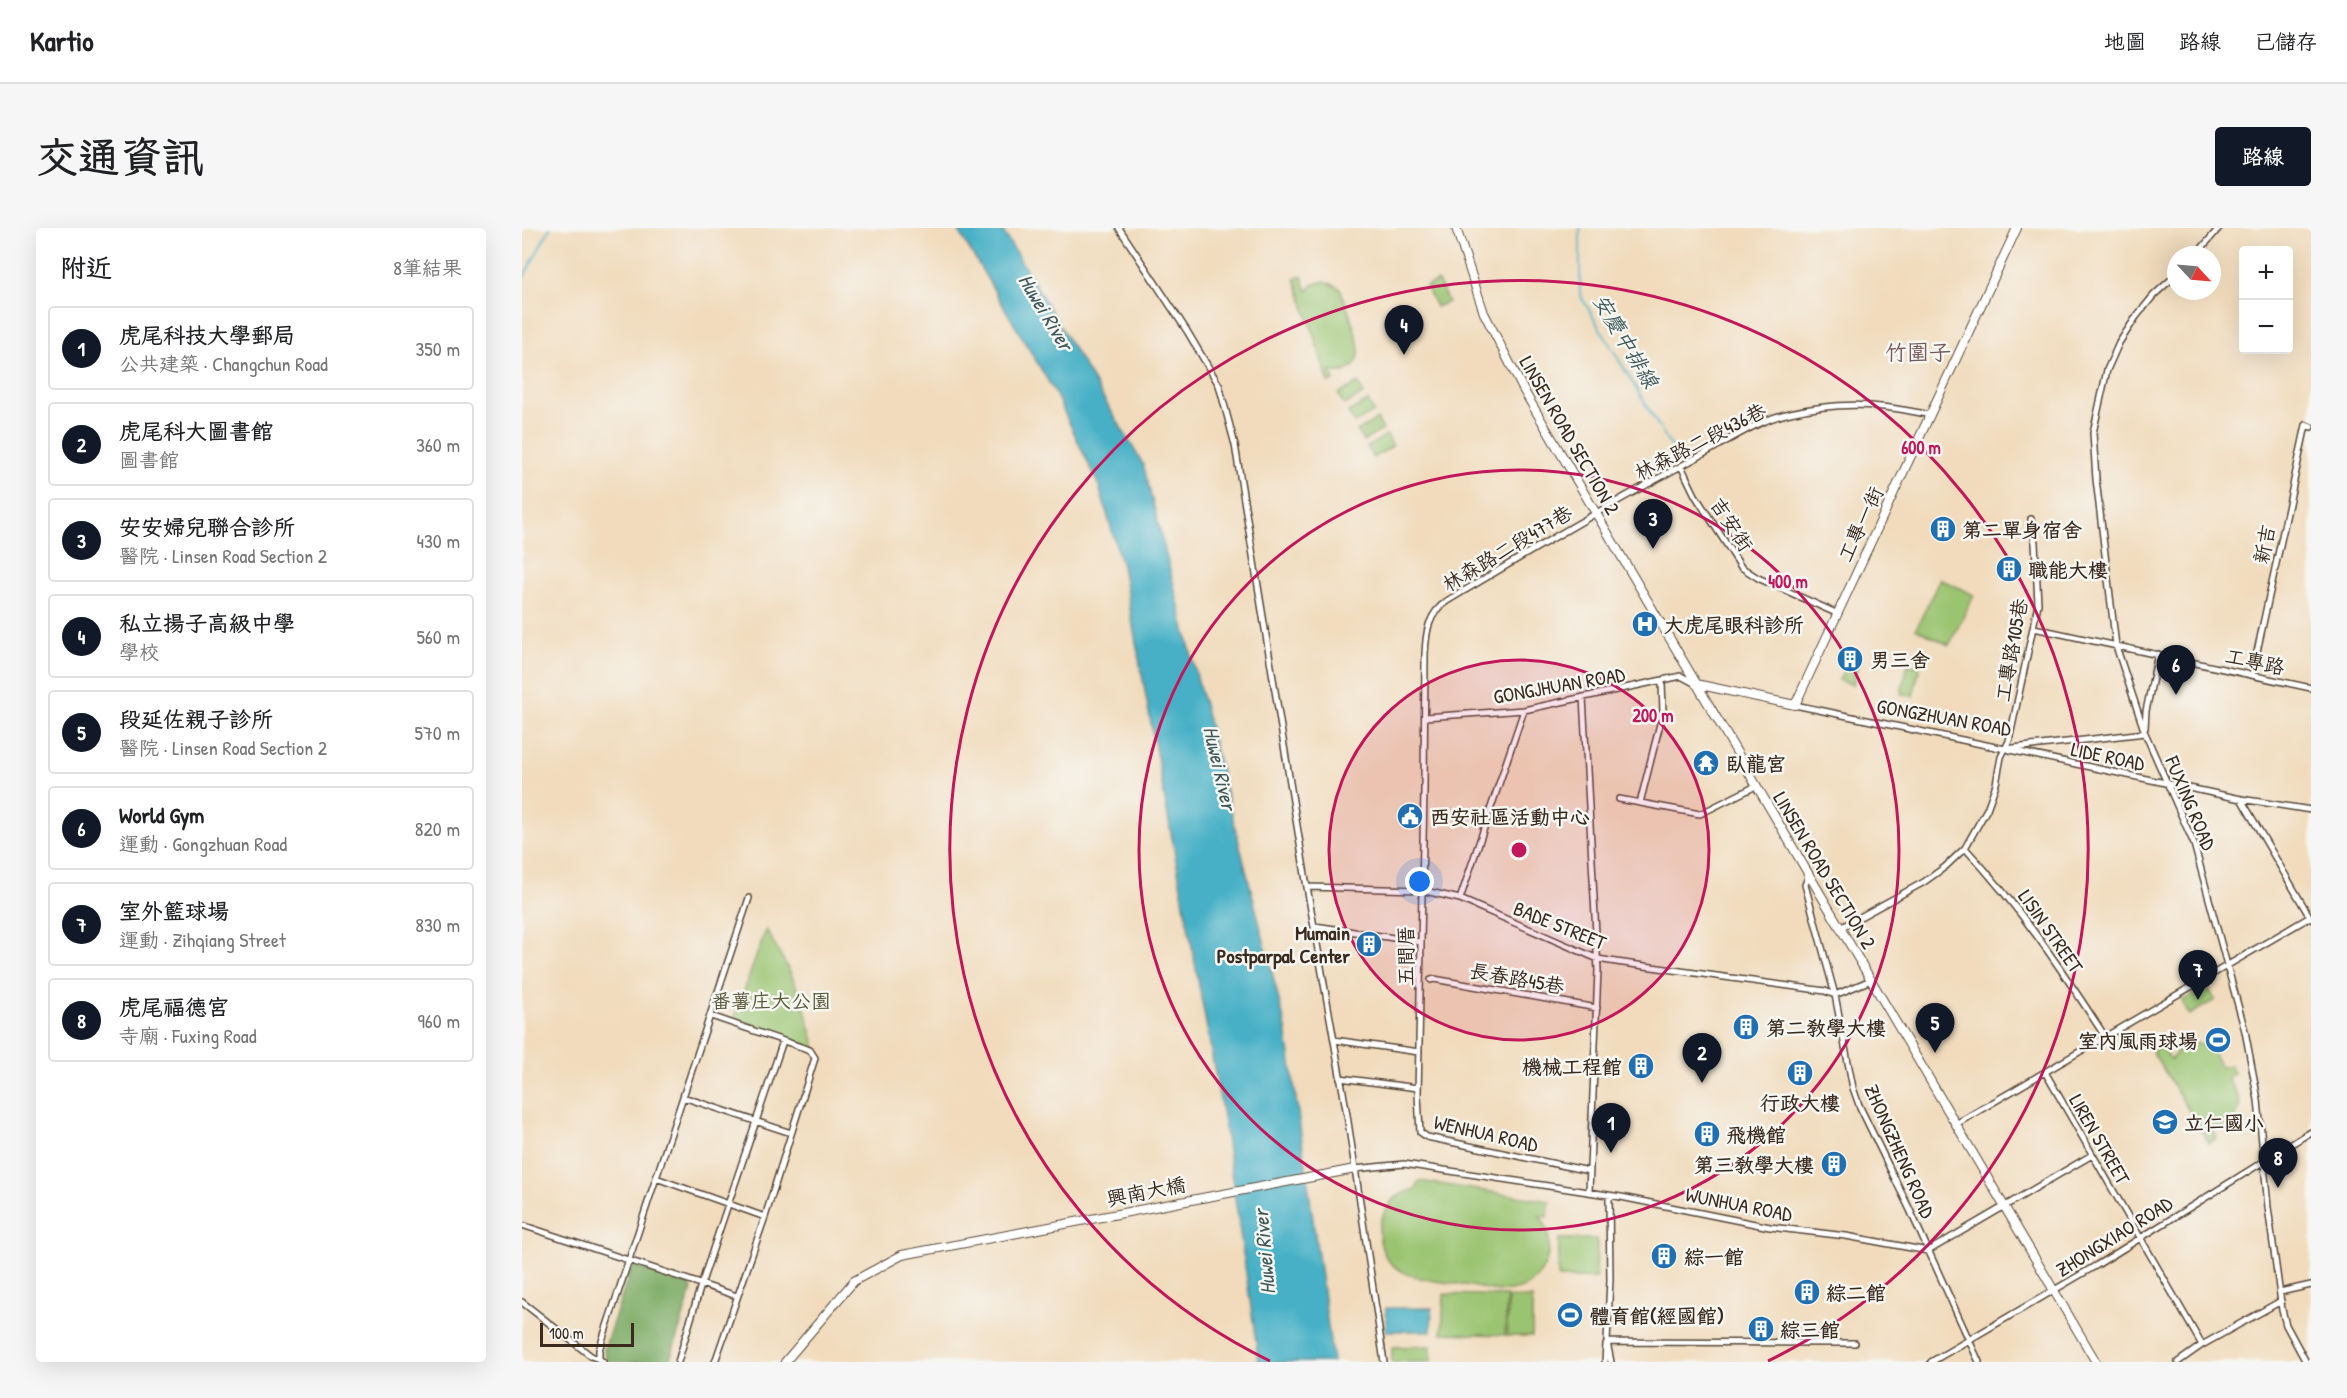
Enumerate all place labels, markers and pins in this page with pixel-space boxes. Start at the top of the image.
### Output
pin: 4 [1384,306,1424,355]
pin: 3 [1634,500,1672,549]
building icon: 第二單身宿舍 [1928,514,1958,544]
place label: 第二單身宿舍 [1962,516,2082,543]
building icon: 職能大樓 [1994,554,2024,584]
place label: 職能大樓 [2028,556,2108,583]
hospital icon: 大虎尾眼科診所 [1630,609,1660,639]
place label: 大虎尾眼科診所 [1664,611,1804,638]
building icon: 男三舍 [1835,644,1865,674]
place label: 男三舍 [1870,646,1930,673]
pin: 6 [2156,646,2196,695]
temple icon: 臥龍宮 [1691,748,1721,778]
place label: 臥龍宮 [1726,750,1786,777]
public building icon: 西安社區活動中心 [1395,801,1425,831]
place label: 西安社區活動中心 [1430,803,1590,830]
centre of rings [1509,840,1529,860]
place label: Mumain Postparpal Center [1217,919,1350,970]
building icon: Mumain Postparpal Center [1354,929,1384,959]
pin: 7 [2178,950,2218,1000]
pin: 5 [1916,1004,1954,1053]
building icon: 第二教學大樓 [1731,1012,1761,1042]
place label: 第二教學大樓 [1766,1014,1886,1041]
sports icon: 室內風雨球場 [2203,1025,2233,1055]
place label: 室內風雨球場 [2078,1027,2198,1054]
pin: 2 [1682,1034,1722,1083]
building icon: 機械工程館 [1626,1051,1656,1081]
place label: 機械工程館 [1522,1053,1622,1080]
building icon: 行政大樓 [1785,1058,1815,1088]
place label: 行政大樓 [1760,1089,1840,1116]
pin: 1 [1592,1104,1630,1153]
school or university icon: 立仁國小 [2150,1107,2180,1137]
place label: 立仁國小 [2184,1109,2264,1136]
building icon: 飛機館 [1692,1119,1722,1149]
place label: 飛機館 [1726,1121,1786,1148]
pin: 8 [2258,1138,2298,1188]
building icon: 第三教學大樓 [1819,1149,1849,1179]
place label: 第三教學大樓 [1694,1151,1814,1178]
building icon: 綜一館 [1649,1241,1679,1271]
place label: 綜一館 [1684,1243,1744,1270]
building icon: 綜二館 [1792,1277,1822,1307]
place label: 綜二館 [1826,1279,1886,1306]
sports icon: 體育館(經國館) [1555,1300,1585,1330]
place label: 體育館(經國館) [1590,1302,1724,1329]
building icon: 綜三館 [1746,1314,1776,1344]
place label: 綜三館 [1780,1316,1840,1343]

